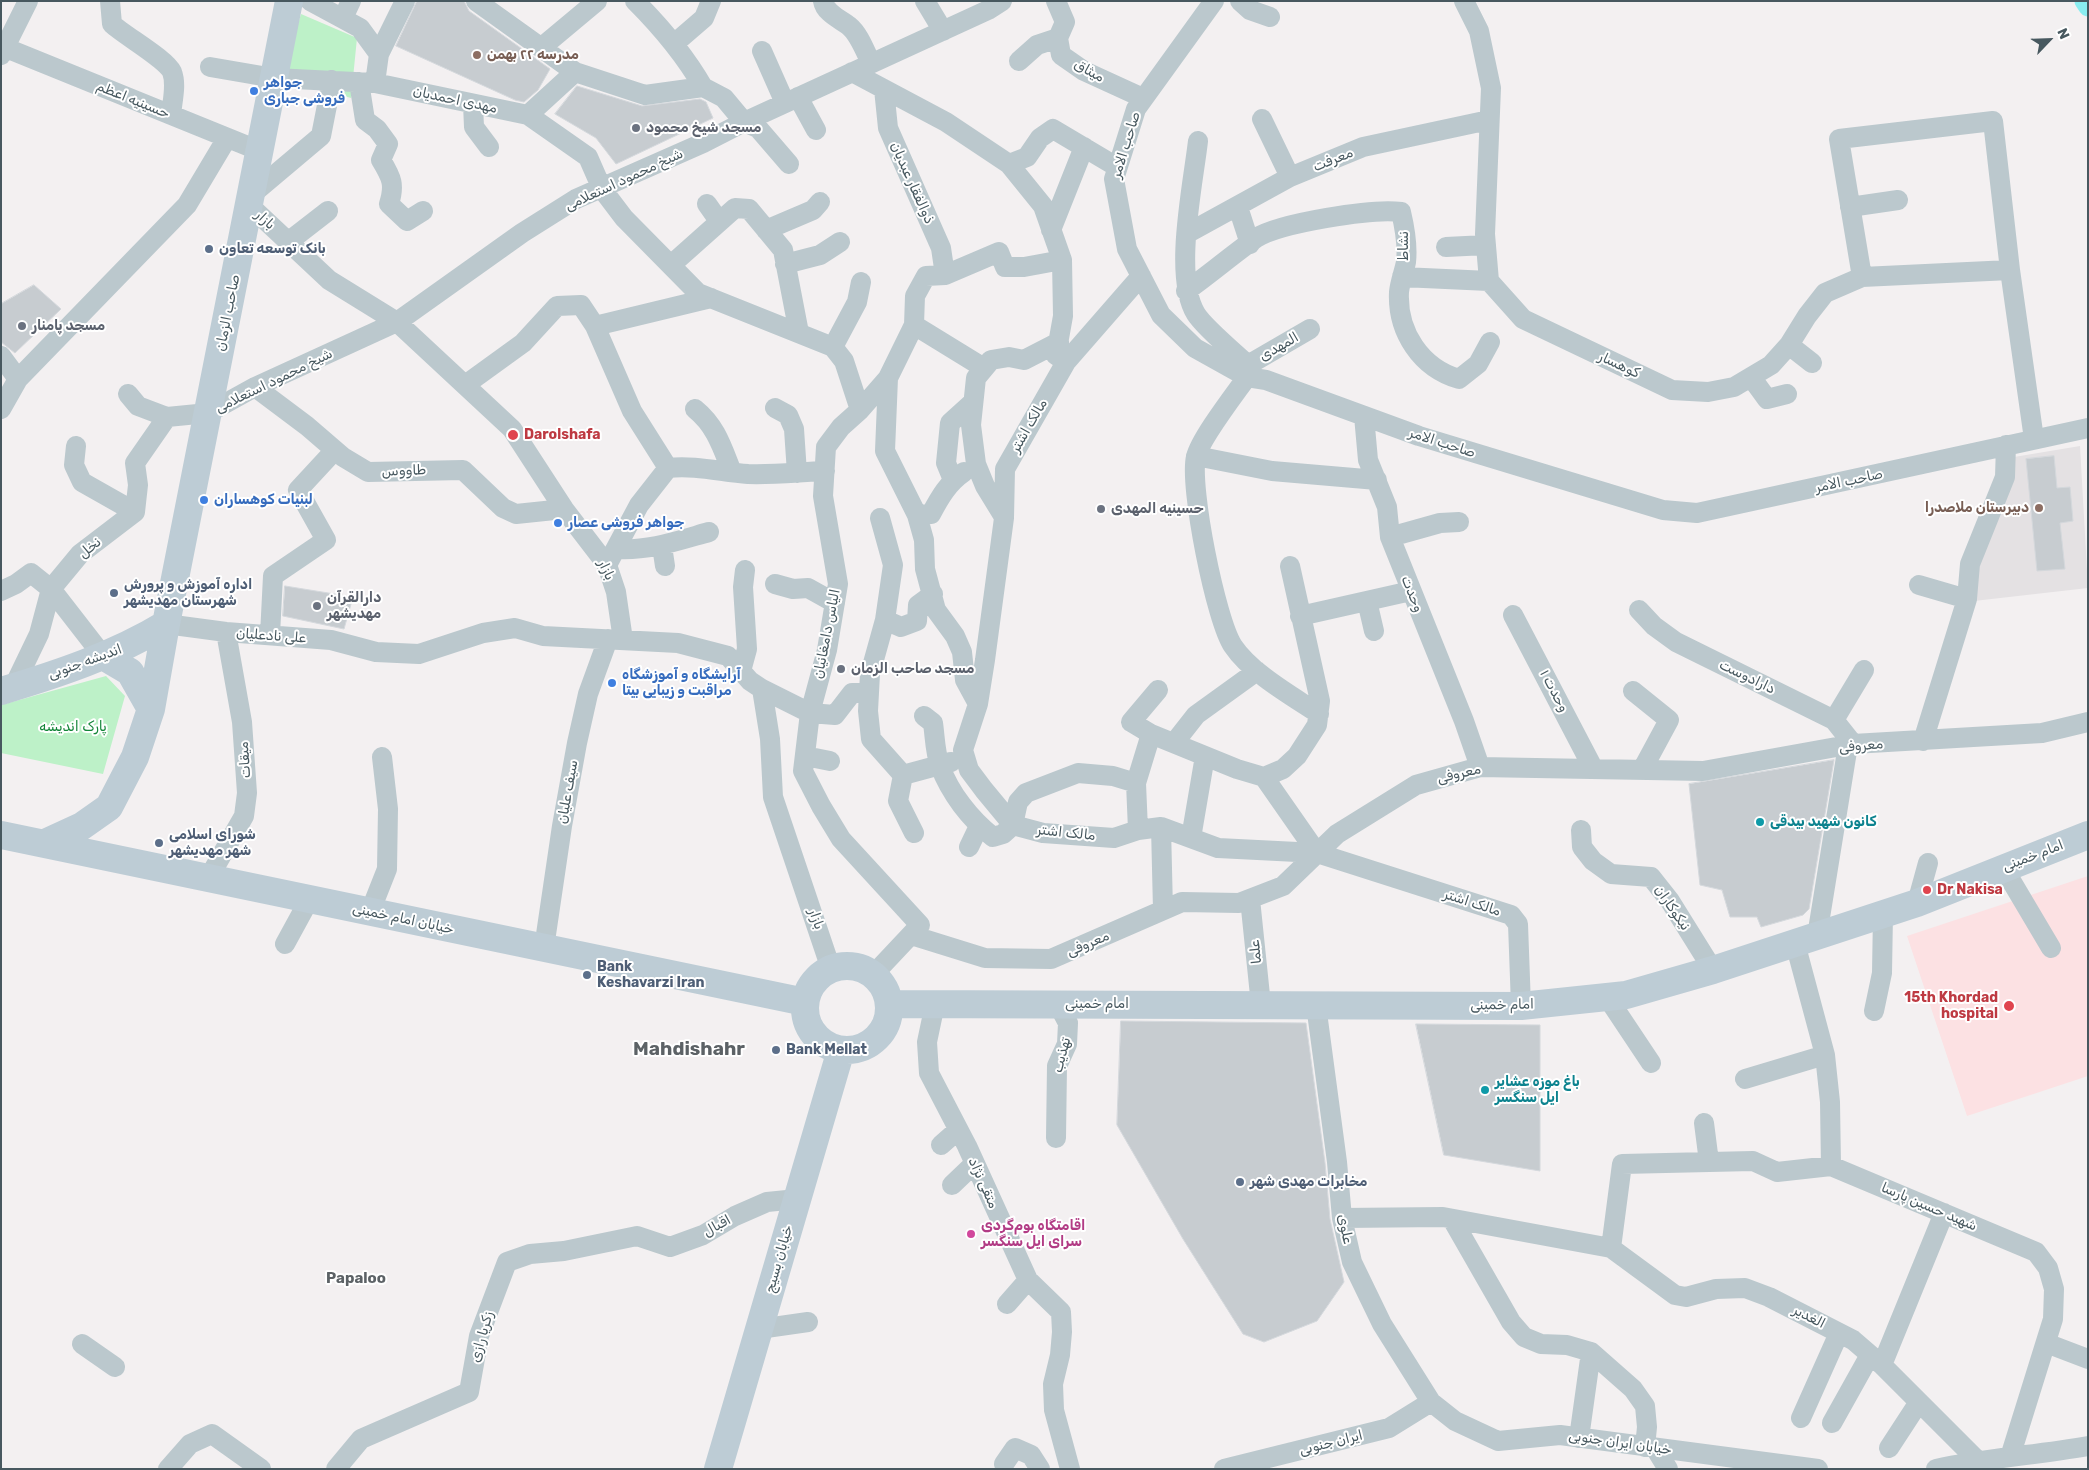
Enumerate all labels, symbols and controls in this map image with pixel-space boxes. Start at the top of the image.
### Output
north arrow [2024,15,2074,65]
text: N [2053,26,2073,42]
place label: مدرسه ۲۲ بهمن [487,47,579,63]
marker: مدرسه ۲۲ بهمن [471,49,483,61]
street label: میثاق [1071,56,1107,86]
place label: جواهر فروشی جباری [264,75,345,108]
street label: حسینیه اعظم [94,78,172,122]
street label: مهدی احمدیان [411,83,499,117]
marker: جواهر فروشی جباری [248,85,260,97]
street label: صاحب الامر [1108,110,1144,180]
place label: مسجد شیخ محمود [646,120,761,136]
marker: مسجد شیخ محمود [630,122,642,134]
street label: ذوالفقار عبدیان [887,140,937,226]
street label: معرفت [1311,144,1355,176]
street label: شیخ محمود استعلامی [562,145,686,215]
street label: بازار [252,207,278,233]
street label: نشاط [1396,231,1412,261]
place label: بانک توسعه تعاون [219,241,326,257]
marker: بانک توسعه تعاون [203,243,215,255]
street label: صاحب الزمان [212,273,244,353]
place label: مسجد پامنار [32,318,105,334]
marker: مسجد پامنار [16,320,28,332]
street label: المهدی [1256,329,1302,365]
street label: شیخ محمود استعلامی [213,345,335,417]
street label: کوهسار [1596,348,1642,382]
street label: مالک اشتر [1007,396,1051,456]
street label: صاحب الامر [1407,424,1477,462]
place label: Darolshafa [524,427,601,443]
marker: Darolshafa [506,428,520,442]
street label: طاووس [381,462,427,480]
street label: صاحب الامر [1814,466,1884,496]
place label: لبنیات کوهساران [214,492,313,508]
marker: لبنیات کوهساران [198,494,210,506]
place label: دبیرستان ملاصدرا [1925,500,2029,516]
place label: حسینیه المهدی [1111,501,1204,517]
marker: دبیرستان ملاصدرا [2033,502,2045,514]
marker: حسینیه المهدی [1095,503,1107,515]
place label: جواهر فروشی عصار [568,515,684,531]
marker: جواهر فروشی عصار [552,517,564,529]
street label: نخل [75,534,105,562]
street label: بازار [594,557,618,583]
street label: وحدت [1397,573,1427,615]
place label: اداره آموزش و پرورش شهرستان مهدیشهر [124,577,252,610]
marker: اداره آموزش و پرورش شهرستان مهدیشهر [108,587,120,599]
street label: الیاس دامغانیان [810,588,844,680]
place label: دارالقرآن مهدیشهر [327,590,381,622]
marker: دارالقرآن مهدیشهر [311,600,323,612]
street label: علی نادعلیان [235,625,307,647]
street label: اندیشه جنوبی [46,641,124,683]
street label: دارادوست [1716,656,1778,698]
place label: مسجد صاحب الزمان [851,661,974,677]
marker: مسجد صاحب الزمان [835,663,847,675]
place label: آرایشگاه و آموزشگاه مراقبت و زیبایی بیتا [622,667,741,700]
street label: وحدت ۱ [1536,667,1572,715]
marker: آرایشگاه و آموزشگاه مراقبت و زیبایی بیتا [606,677,618,689]
park label: پارک اندیشه [39,719,107,735]
street label: معروفی [1838,736,1884,756]
street label: میقات [235,741,255,779]
street label: سیف علیان [554,759,582,825]
street label: معروفی [1435,761,1483,787]
place label: کانون شهید بیدقی [1770,814,1877,830]
marker: کانون شهید بیدقی [1754,816,1766,828]
street label: مالک اشتر [1036,822,1096,844]
place label: شورای اسلامی شهر مهدیشهر [169,827,256,860]
marker: شورای اسلامی شهر مهدیشهر [153,837,165,849]
street label: امام خمینی [2000,837,2066,875]
street label: نیکوکاران [1650,882,1694,934]
place label: Dr Nakisa [1937,882,2003,898]
marker: Dr Nakisa [1921,884,1933,896]
street label: مالک اشتر [1441,886,1503,920]
street label: خیابان امام خمینی [351,900,455,938]
street label: بازار [805,906,827,932]
street label: معروفی [1064,928,1112,960]
street label: علما [1246,939,1266,965]
place label: Bank Keshavarzi Iran [597,959,704,992]
marker: Bank Keshavarzi Iran [581,969,593,981]
place label: 15th Khordad hospital [1904,990,1998,1022]
street label: امام خمینی [1065,996,1129,1012]
street label: امام خمینی [1470,996,1534,1014]
marker: 15th Khordad hospital [2002,999,2016,1013]
street label: تهذیب [1049,1035,1075,1075]
district label: Mahdishahr [633,1039,745,1061]
place label: Bank Mellat [786,1042,867,1058]
marker: Bank Mellat [770,1044,782,1056]
place label: باغ موزه عشایر ایل سنگسر [1495,1074,1580,1106]
marker: باغ موزه عشایر ایل سنگسر [1479,1084,1491,1096]
street label: متقی نژاد [964,1155,1002,1211]
place label: مخابرات مهدی شهر [1250,1174,1367,1190]
marker: مخابرات مهدی شهر [1234,1176,1246,1188]
street label: شهید حسین پارسا [1879,1179,1979,1235]
street label: اقبال [700,1212,734,1240]
street label: علوی [1334,1213,1356,1245]
place label: اقامتگاه بوم‌گردی سرای ایل سنگسر [981,1218,1085,1250]
street label: خیابان بسیج [761,1223,797,1295]
marker: اقامتگاه بوم‌گردی سرای ایل سنگسر [965,1228,977,1240]
district label: Papaloo [326,1270,386,1288]
street label: الغدیر [1790,1302,1828,1332]
street label: زکریا رازی [467,1310,497,1364]
street label: ایران جنوبی [1298,1427,1364,1459]
street label: خیابان ایران جنوبی [1567,1427,1673,1459]

